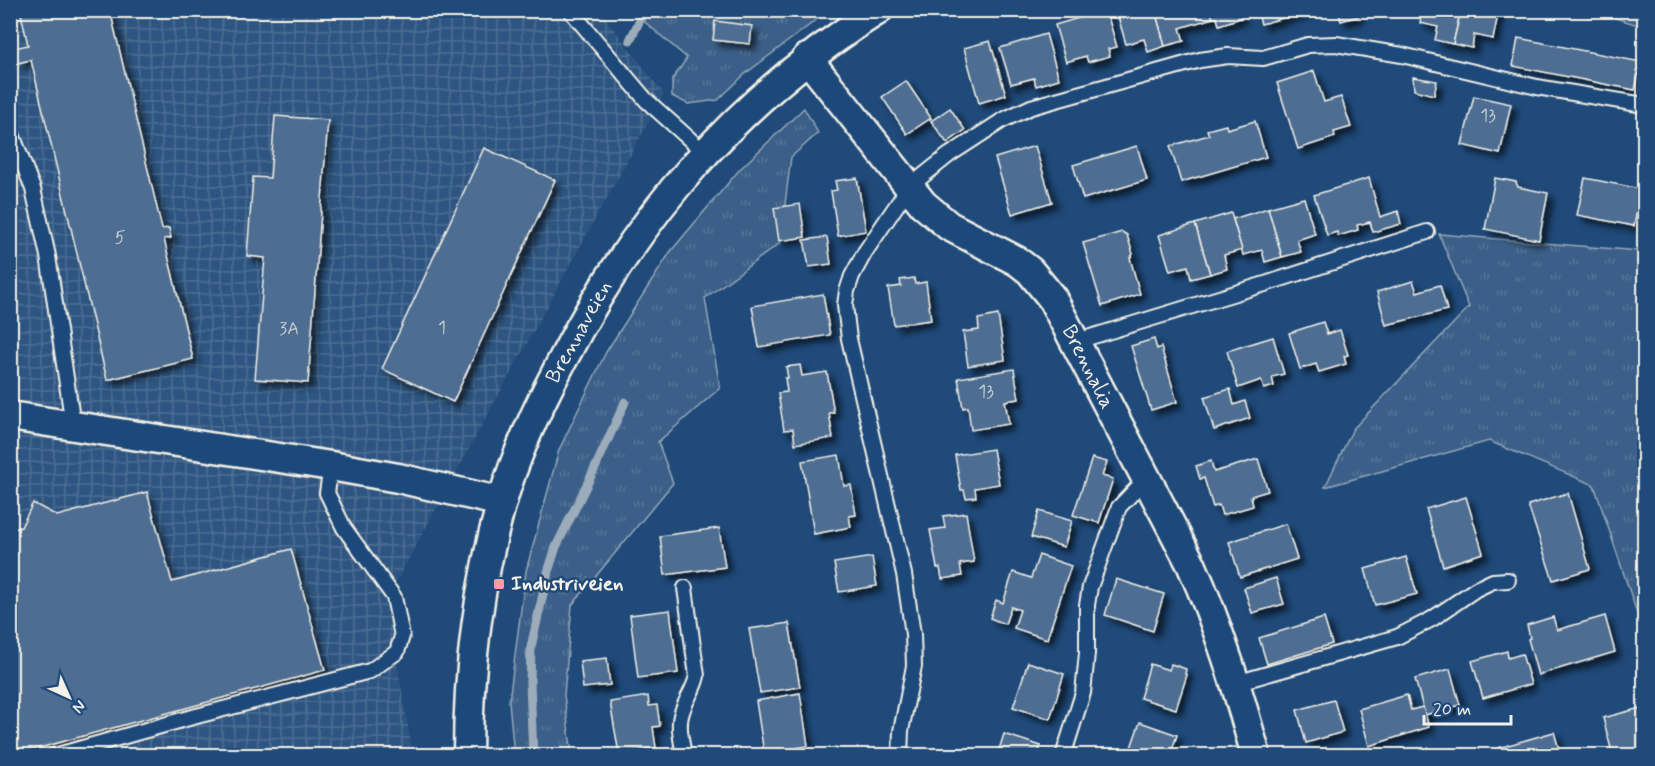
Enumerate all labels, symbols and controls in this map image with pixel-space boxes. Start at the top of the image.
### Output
house number: 13 [1480,104,1496,128]
house number: 5 [115,226,126,250]
street label: Brennaveien [539,276,619,388]
house number: 1 [438,316,446,340]
house number: 3A [279,317,299,341]
street label: Brennalia [1055,320,1121,414]
house number: 13 [978,380,994,404]
place label: Industriveien [511,570,624,598]
marker: Industriveien [492,577,506,591]
north arrow [39,667,99,727]
scale bar [1424,688,1511,726]
text: N [67,695,90,718]
text: 20 m [1433,698,1471,722]

